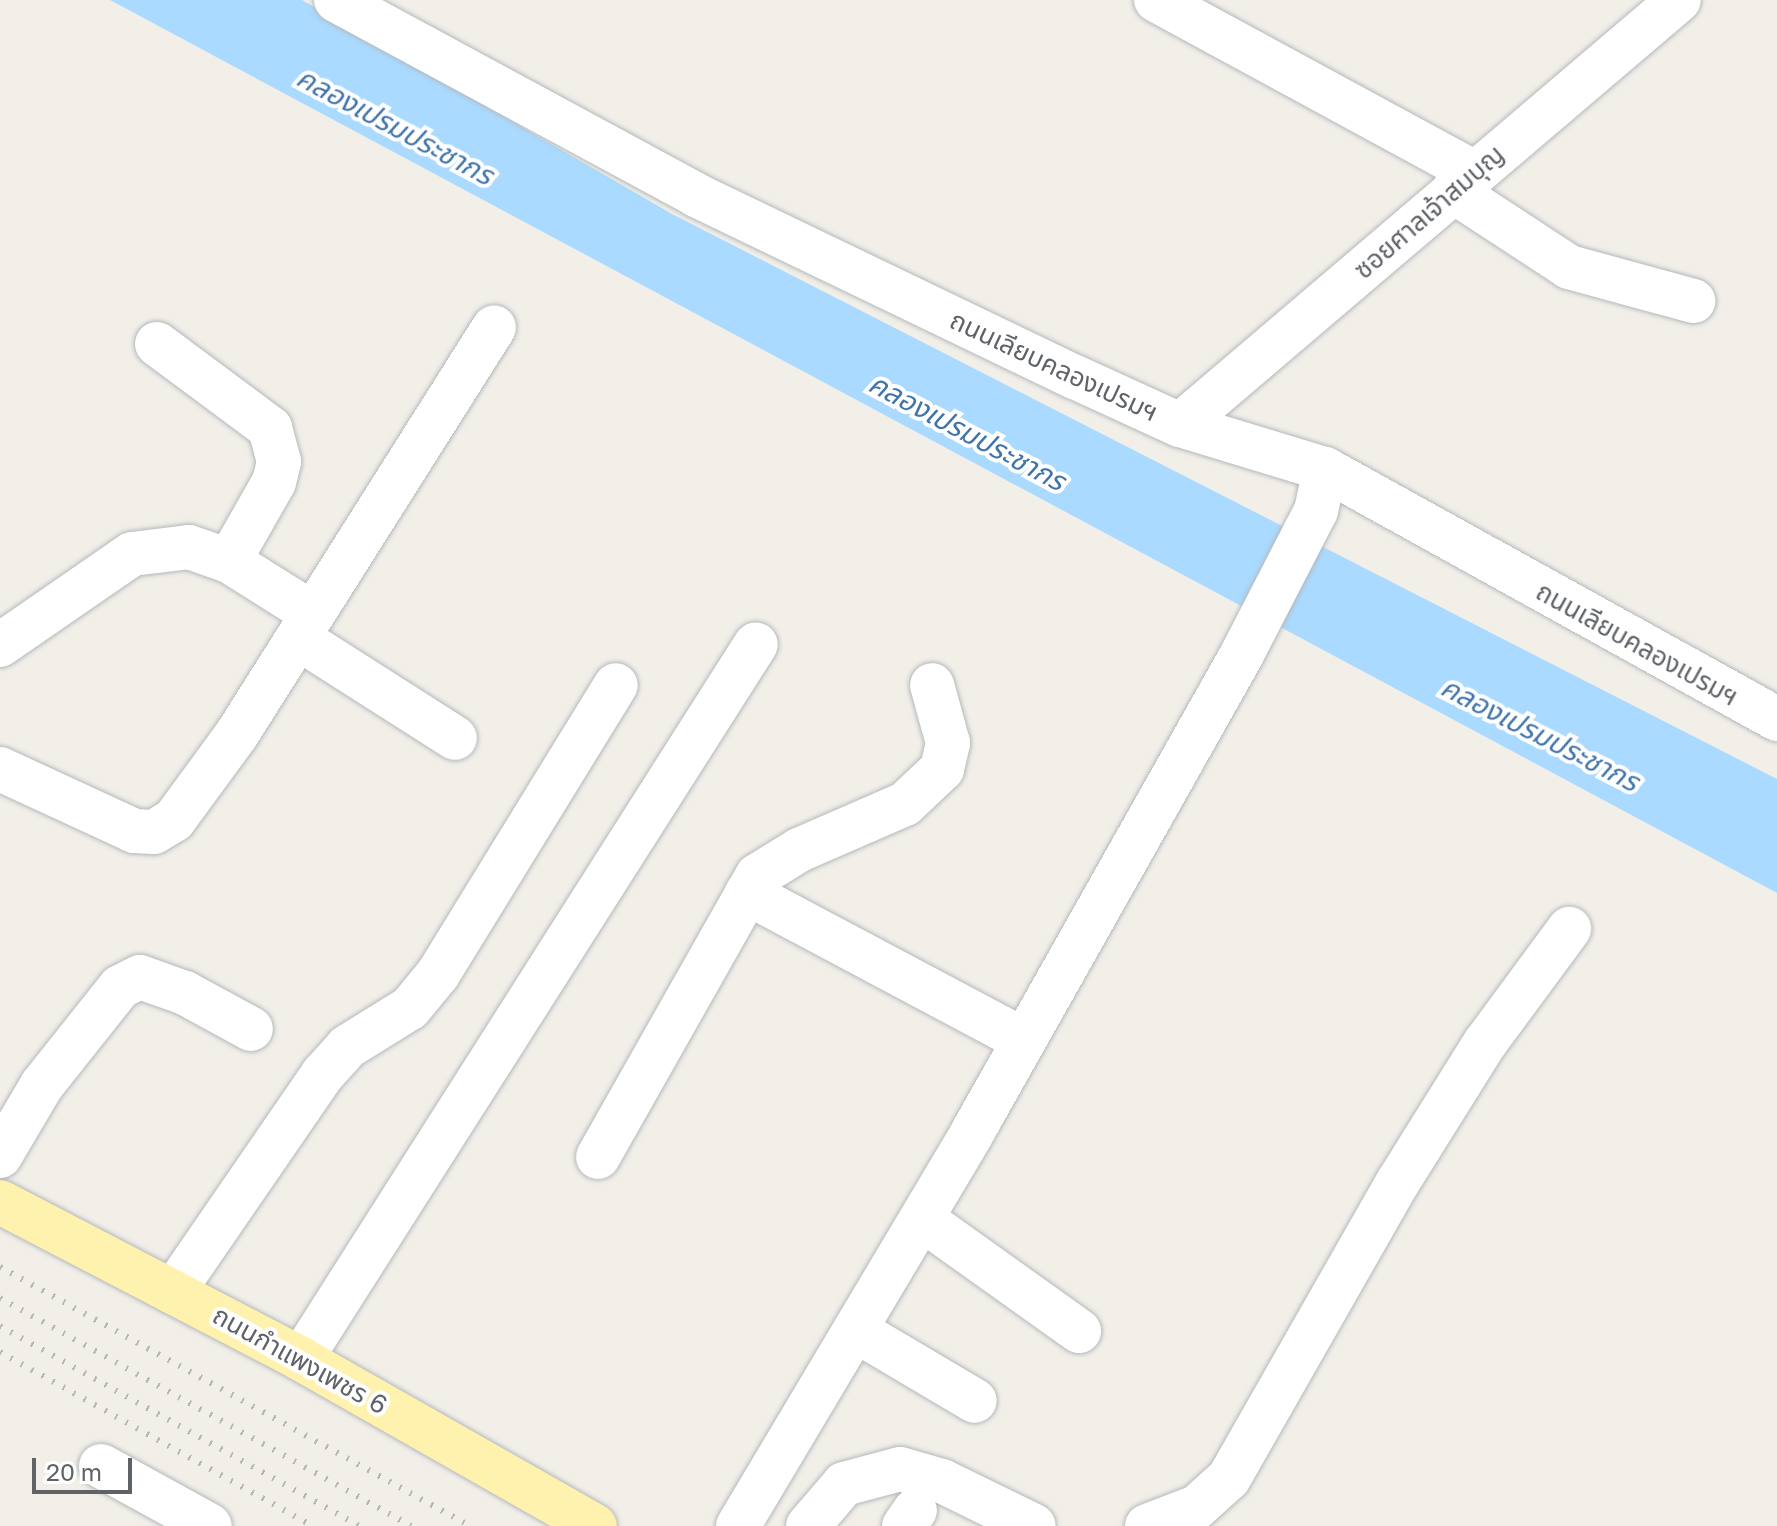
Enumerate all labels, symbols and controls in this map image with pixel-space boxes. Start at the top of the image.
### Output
water label: คลองเปรมประชากร [291,60,499,192]
street label: ซอยศาลเจ้าสมบุญ [1348,139,1510,285]
street label: ถนนเลียบคลองเปรมฯ [945,304,1163,428]
water label: คลองเปรมประชากร [863,366,1071,498]
street label: ถนนเลียบคลองเปรมฯ [1531,576,1743,712]
water label: คลองเปรมประชากร [1436,670,1644,798]
street label: ถนนกำแพงเพชร 6 [207,1299,393,1421]
scale bar [36,1442,136,1492]
text: 20 m [46,1457,102,1486]

